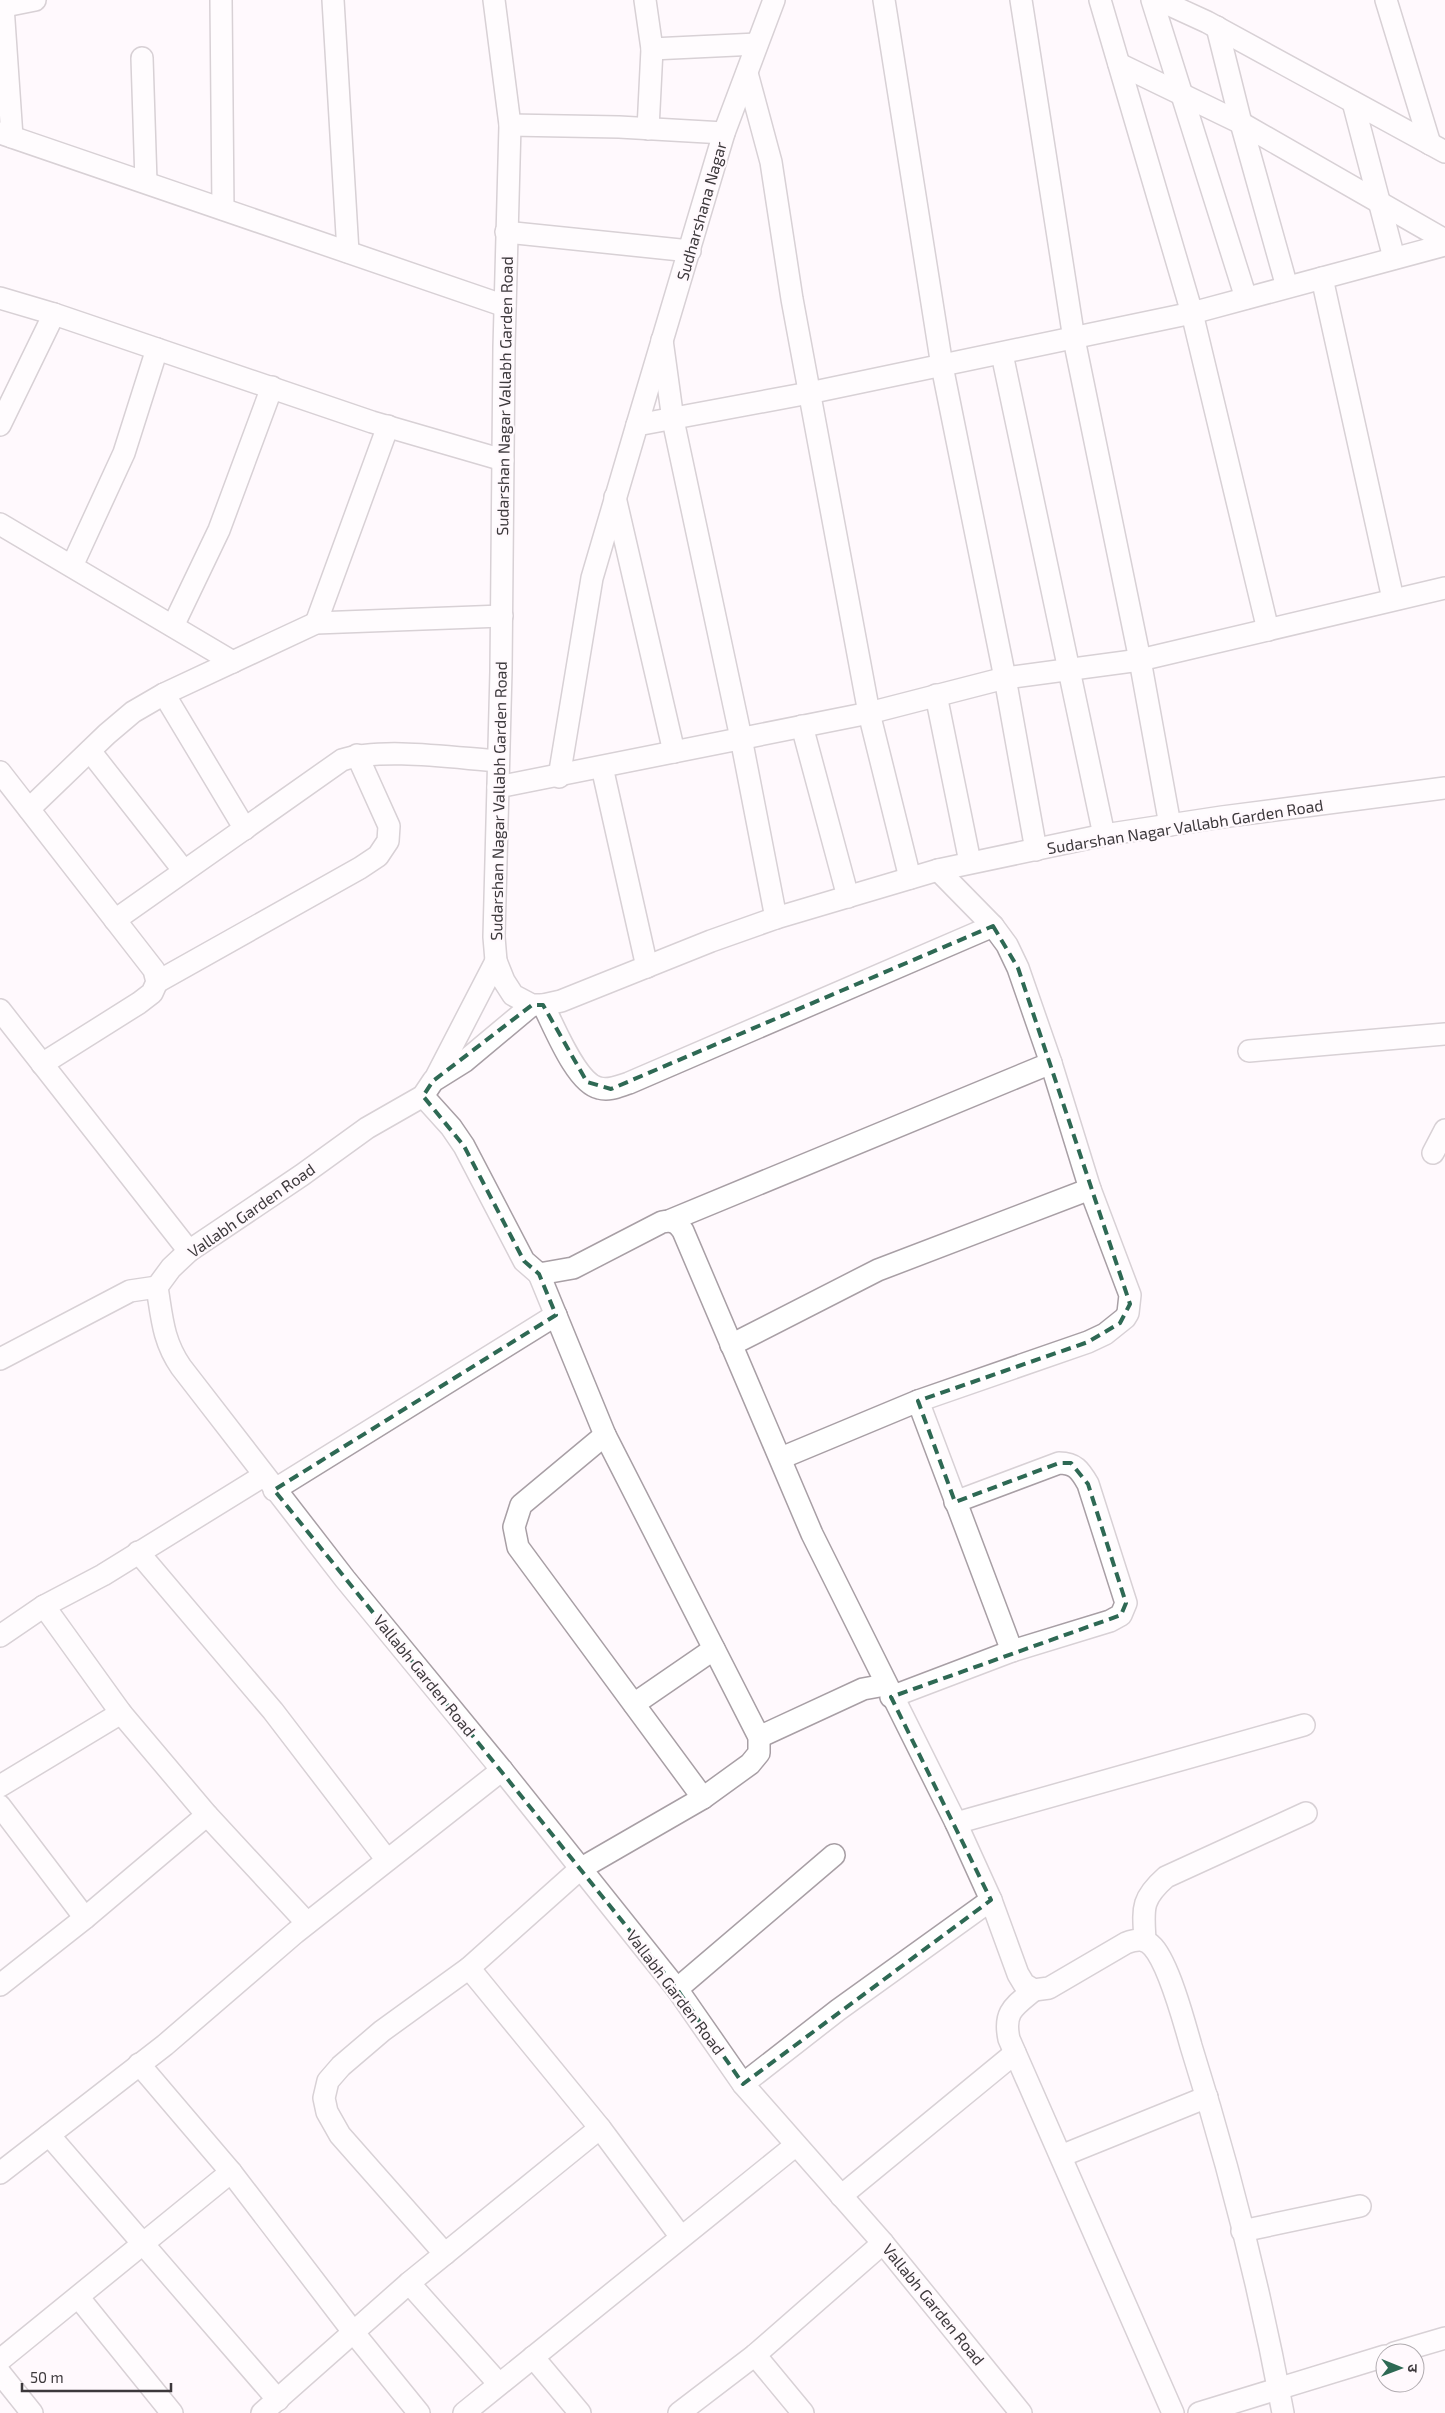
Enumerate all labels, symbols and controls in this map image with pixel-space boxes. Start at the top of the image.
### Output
street label: Sudharshana Nagar [672,139,730,283]
street label: Sudarshan Nagar Vallabh Garden Road [492,256,516,536]
street label: Sudarshan Nagar Vallabh Garden Road [486,661,510,941]
street label: Sudarshan Nagar Vallabh Garden Road [1046,795,1324,857]
street label: Vallabh Garden Road [184,1159,318,1261]
street label: Vallabh Garden Road [370,1610,480,1740]
street label: Vallabh Garden Road [623,1926,729,2058]
street label: Vallabh Garden Road [879,2239,989,2369]
north arrow [1375,2343,1425,2393]
scale bar [22,2360,171,2392]
text: उ [1405,2364,1422,2373]
text: 50 m [30,2368,64,2386]

